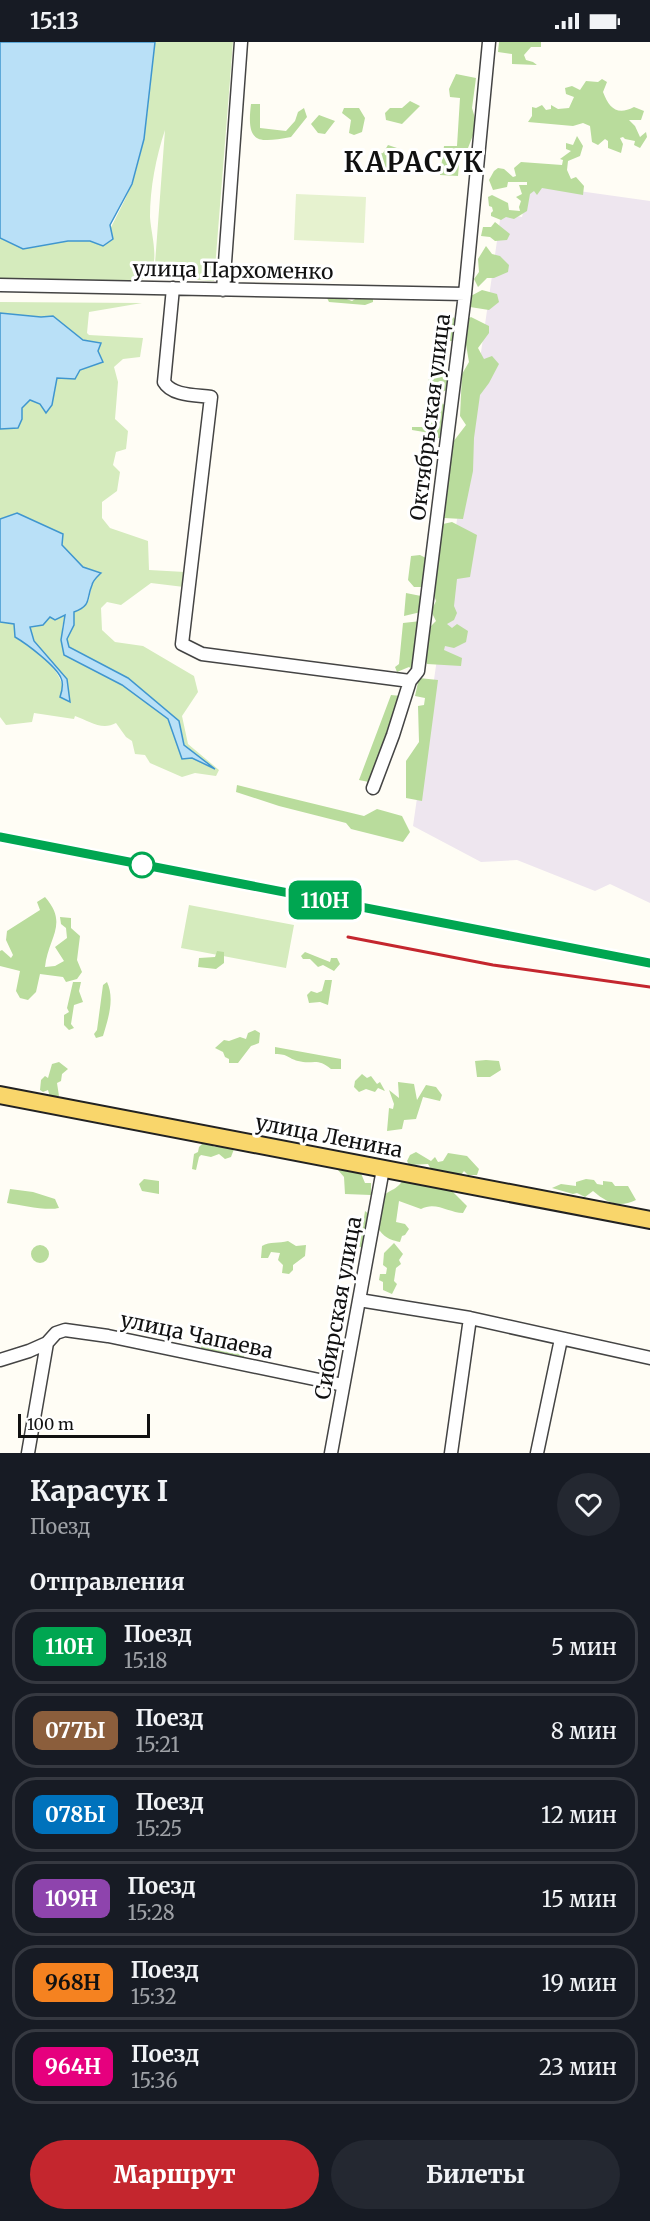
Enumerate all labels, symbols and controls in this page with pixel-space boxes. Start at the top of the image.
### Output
text: 15:13 [30,7,79,35]
district label: КАРАСУК [343,145,485,179]
street label: улица Пархоменко [132,255,334,285]
street label: Октябрьская улица [404,312,456,522]
unlabelled marker [129,852,155,878]
line badge: 110Н [283,880,367,920]
text: 110Н [301,887,349,914]
street label: улица Ленина [253,1108,405,1164]
street label: Сибирская улица [309,1214,367,1402]
street label: улица Чапаева [118,1306,276,1364]
scale bar [18,1411,150,1438]
text: 100 m [27,1414,74,1434]
text: Карасук I [30,1473,168,1509]
button: heart [557,1473,620,1536]
text: Поезд [30,1514,91,1539]
text: Отправления [30,1568,185,1596]
text: Поезд [124,1620,192,1648]
text: 110Н [45,1633,94,1660]
text: 5 мин [551,1633,617,1661]
text: 15:18 [124,1648,167,1673]
text: Поезд [136,1704,204,1732]
text: 077Ы [45,1717,106,1744]
text: 8 мин [551,1717,617,1745]
text: 15:21 [136,1732,180,1757]
text: Поезд [136,1788,204,1816]
text: 078Ы [45,1801,106,1828]
text: 12 мин [541,1801,617,1829]
text: 15:25 [136,1816,182,1841]
text: Поезд [128,1872,196,1900]
text: 109Н [45,1885,98,1912]
text: 15 мин [542,1885,617,1913]
text: 15:28 [128,1900,175,1925]
text: Поезд [131,1956,199,1984]
text: 968Н [45,1969,101,1996]
text: 19 мин [542,1969,617,1997]
text: 15:32 [131,1984,177,2009]
text: Поезд [131,2040,199,2068]
text: 964Н [45,2053,101,2080]
text: 23 мин [539,2053,617,2081]
text: 15:36 [131,2068,178,2093]
button: Маршрут [30,2140,319,2209]
button: Билеты [331,2140,620,2209]

